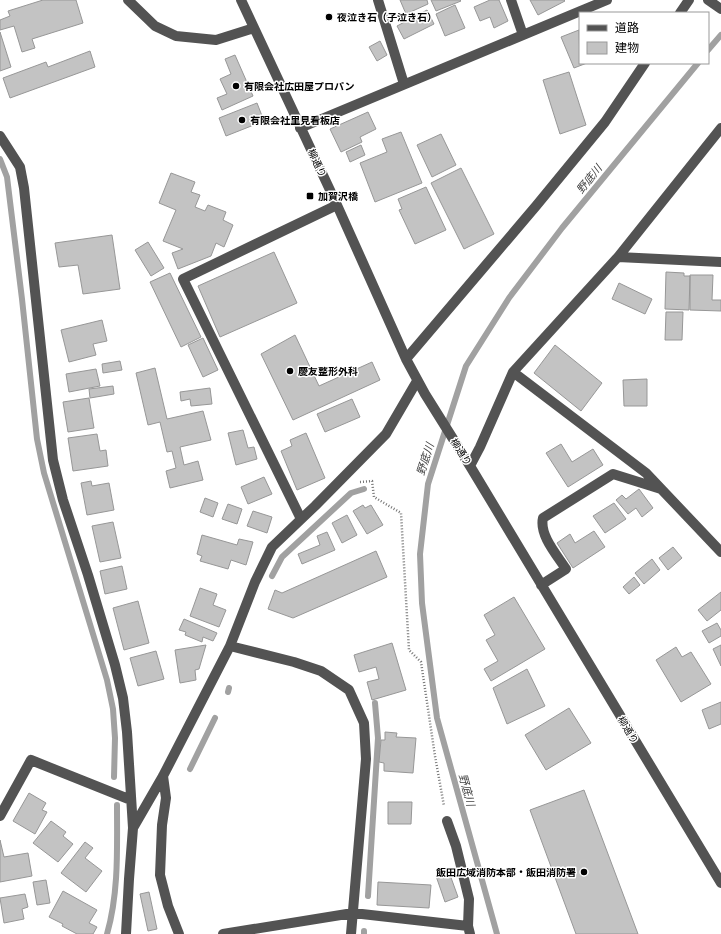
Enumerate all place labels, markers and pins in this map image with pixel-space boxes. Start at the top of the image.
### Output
place label: 夜泣き石（子泣き石） [336,10,437,25]
marker: 夜泣き石（子泣き石） [324,12,334,22]
place label: 有限会社広田屋プロパン [244,79,355,94]
marker: 有限会社広田屋プロパン [231,81,241,91]
place label: 有限会社里見看板店 [250,113,340,128]
marker: 有限会社里見看板店 [237,115,247,125]
place label: 加賀沢橋 [318,189,358,204]
marker: 加賀沢橋 [305,191,315,201]
place label: 慶友整形外科 [298,364,358,379]
marker: 慶友整形外科 [285,366,295,376]
place label: 飯田広域消防本部・飯田消防署 [436,865,576,880]
marker: 飯田広域消防本部・飯田消防署 [579,867,589,877]

